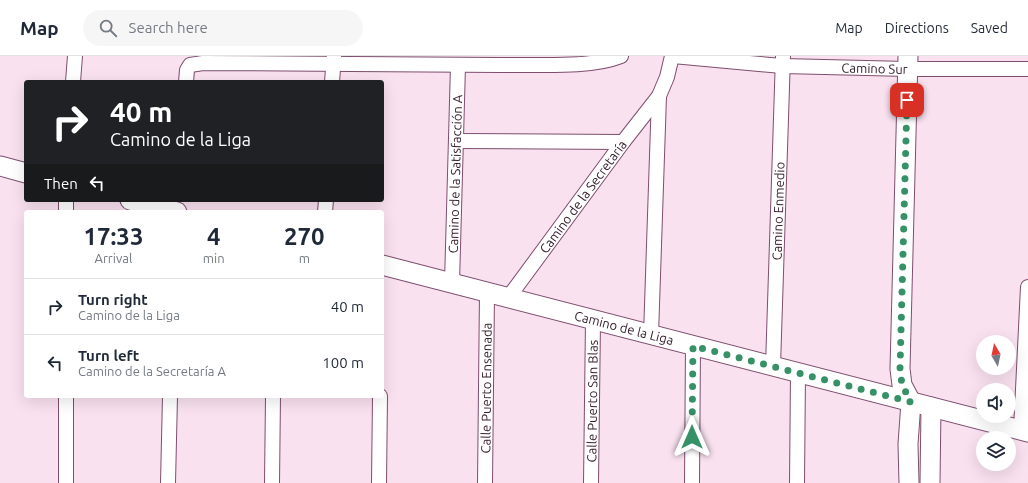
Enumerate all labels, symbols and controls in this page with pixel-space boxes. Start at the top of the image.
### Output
search box [83,10,363,46]
text: Map [20,17,59,39]
icon: search [97,17,119,39]
text: Search here [129,19,208,36]
text: Map [835,20,863,36]
text: Directions [885,20,949,36]
text: Saved [971,20,1008,36]
street label: Camino Sur [841,60,908,76]
pin [890,83,924,117]
icon: arrive [896,89,918,111]
street label: Camino de la Satisfacción A [446,94,464,254]
icon: right [44,96,96,148]
text: 40 m [110,96,172,127]
text: Camino de la Liga [110,129,251,149]
street label: Camino de la Secretaría [537,137,629,256]
street label: Camino Enmedio [769,162,787,261]
icon: left [86,172,108,194]
text: Then [44,175,78,192]
text: 17:33 [83,223,143,250]
text: 4 [207,223,220,250]
text: 270 [284,223,325,250]
text: Arrival [94,251,132,265]
text: min [203,251,225,265]
text: m [299,251,310,265]
text: Turn right [78,291,148,308]
icon: right [44,296,66,318]
text: 40 m [331,298,364,315]
text: Camino de la Liga [78,308,180,322]
street label: Camino de la Liga [573,308,675,347]
street label: Calle Puerto Ensenada [478,323,494,453]
north arrow [976,335,1016,375]
map controls [976,335,1016,471]
street label: Calle Puerto San Blas [584,339,600,462]
text: Turn left [78,347,139,364]
icon: left [44,352,66,374]
text: 100 m [322,354,364,371]
text: Camino de la Secretaría A [78,364,226,378]
button: sound [976,383,1016,423]
position arrow [671,416,713,458]
button: layers [976,431,1016,471]

